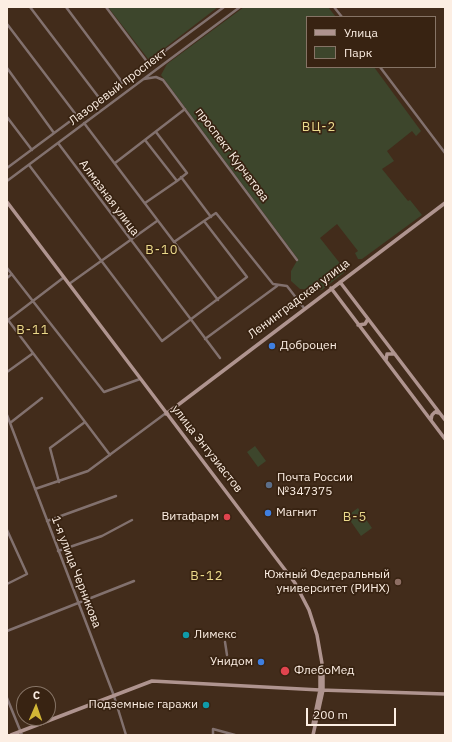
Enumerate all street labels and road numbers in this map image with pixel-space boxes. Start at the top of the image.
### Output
street label: Лазоревый проспект [66,46,170,128]
street label: проспект Курчатова [192,105,272,205]
street label: Алмазная улица [76,157,142,239]
street label: Ленинградская улица [245,256,353,342]
street label: улица Энтузиастов [168,402,246,496]
street label: 1-я улица Черникова [48,514,104,630]

